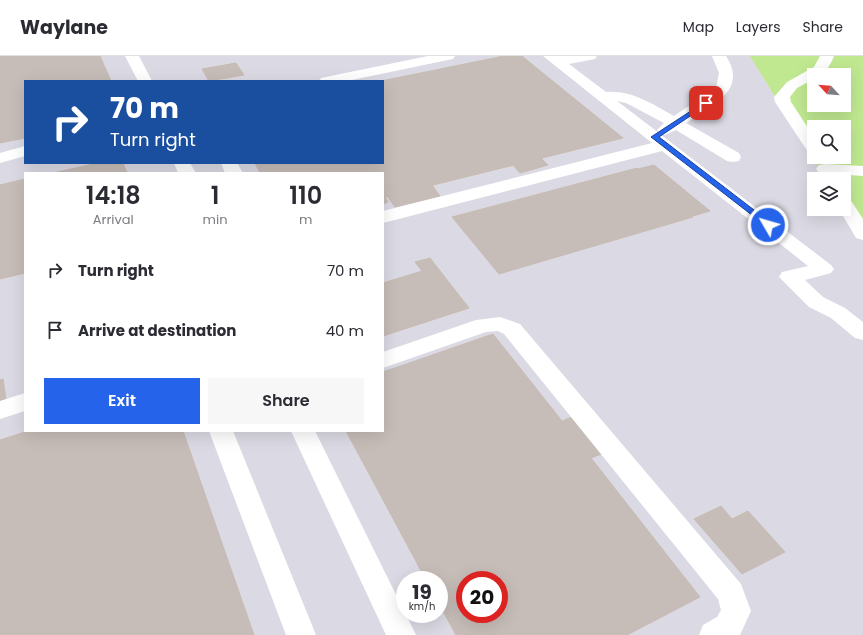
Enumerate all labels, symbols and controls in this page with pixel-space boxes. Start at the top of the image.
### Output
text: Waylane [20,14,108,41]
text: Map [683,17,714,37]
text: Layers [736,17,780,37]
text: Share [802,17,843,37]
north arrow [807,68,851,112]
map controls [807,68,851,216]
pin [689,86,723,120]
text: 70 m [110,89,179,128]
icon: arrive [695,92,717,114]
icon: right [44,96,96,148]
button: search [807,120,851,164]
text: Turn right [110,127,196,152]
button: layers [807,172,851,216]
text: 14:18 [86,179,141,212]
text: 1 [211,179,219,212]
text: 110 [289,179,322,212]
position arrow [747,204,789,246]
text: Arrival [93,210,134,229]
text: min [203,210,228,229]
text: m [299,210,312,229]
icon: right [44,259,66,281]
text: Turn right [78,260,154,281]
text: 70 m [327,260,364,281]
icon: arrive [44,319,66,341]
text: Arrive at destination [78,320,236,341]
text: 40 m [326,320,364,341]
button: Exit [44,378,200,424]
button: Share [208,378,364,424]
speed limit sign: 20 [456,571,508,623]
text: 19 [412,578,432,606]
text: km/h [409,599,435,614]

